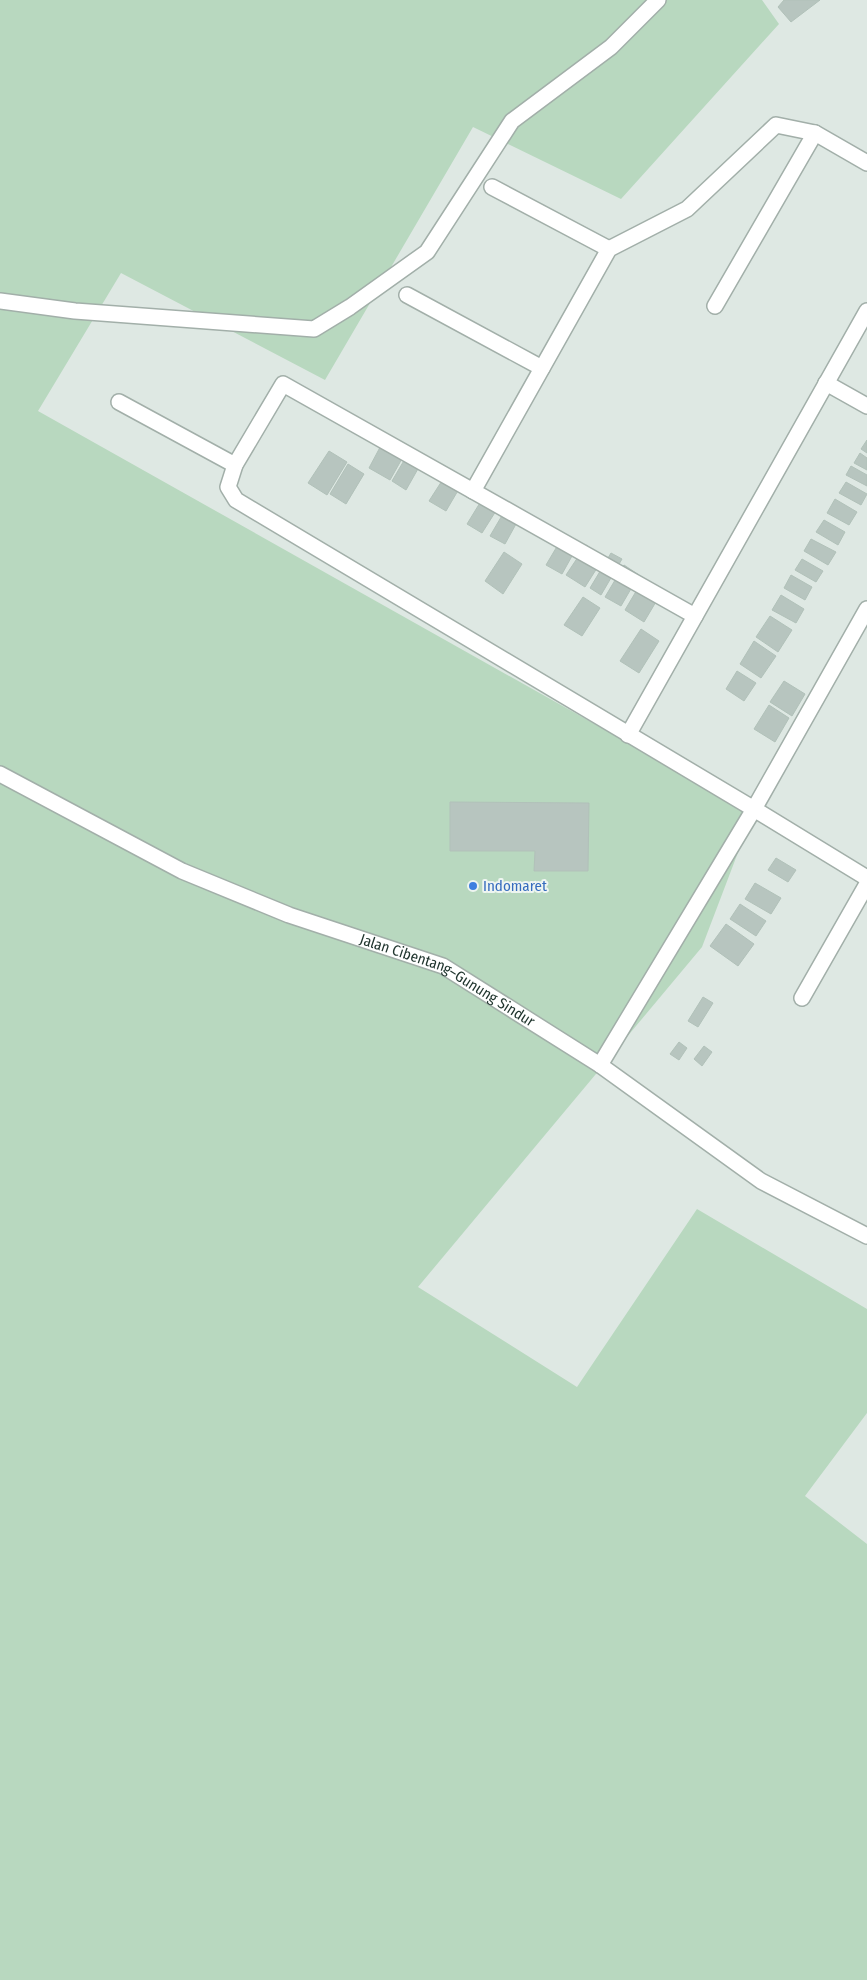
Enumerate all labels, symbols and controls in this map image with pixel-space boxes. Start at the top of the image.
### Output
place label: Indomaret [483,877,547,895]
marker: Indomaret [467,880,479,892]
street label: Jalan Cibentang–Gunung Sindur [358,930,539,1031]

